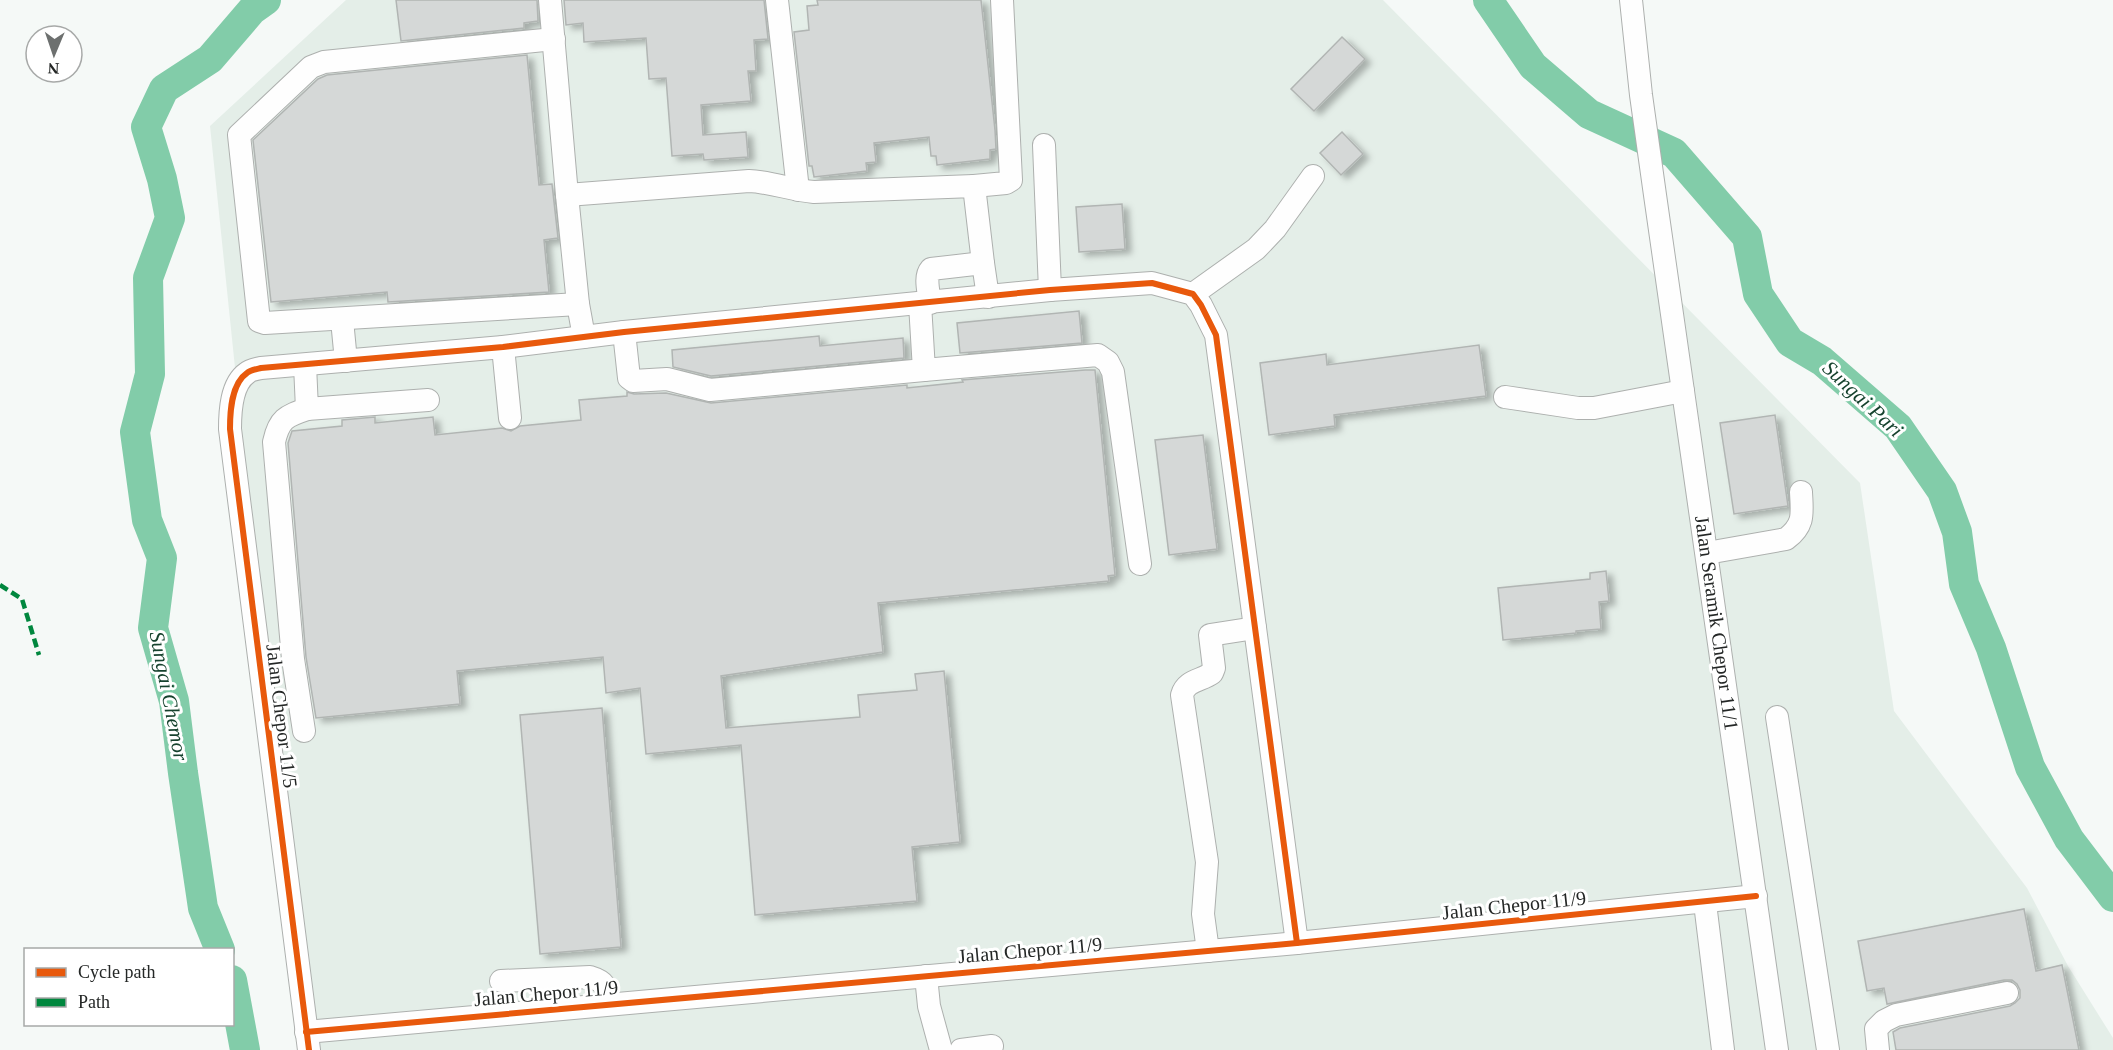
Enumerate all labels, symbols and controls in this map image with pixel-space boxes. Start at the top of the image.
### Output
north arrow [24,24,84,84]
text: N [47,60,60,77]
water label: Sungai Pari [1818,356,1908,442]
street label: Jalan Seramik Chepor 11/1 [1690,514,1743,732]
water label: Sungai Chemor [145,629,193,764]
street label: Jalan Chepor 11/5 [261,643,302,789]
street label: Jalan Chepor 11/9 [1441,886,1587,925]
street label: Jalan Chepor 11/9 [957,933,1103,968]
legend [24,948,234,1026]
text: Cycle path [78,962,155,982]
street label: Jalan Chepor 11/9 [473,976,619,1011]
text: Path [78,992,110,1012]

